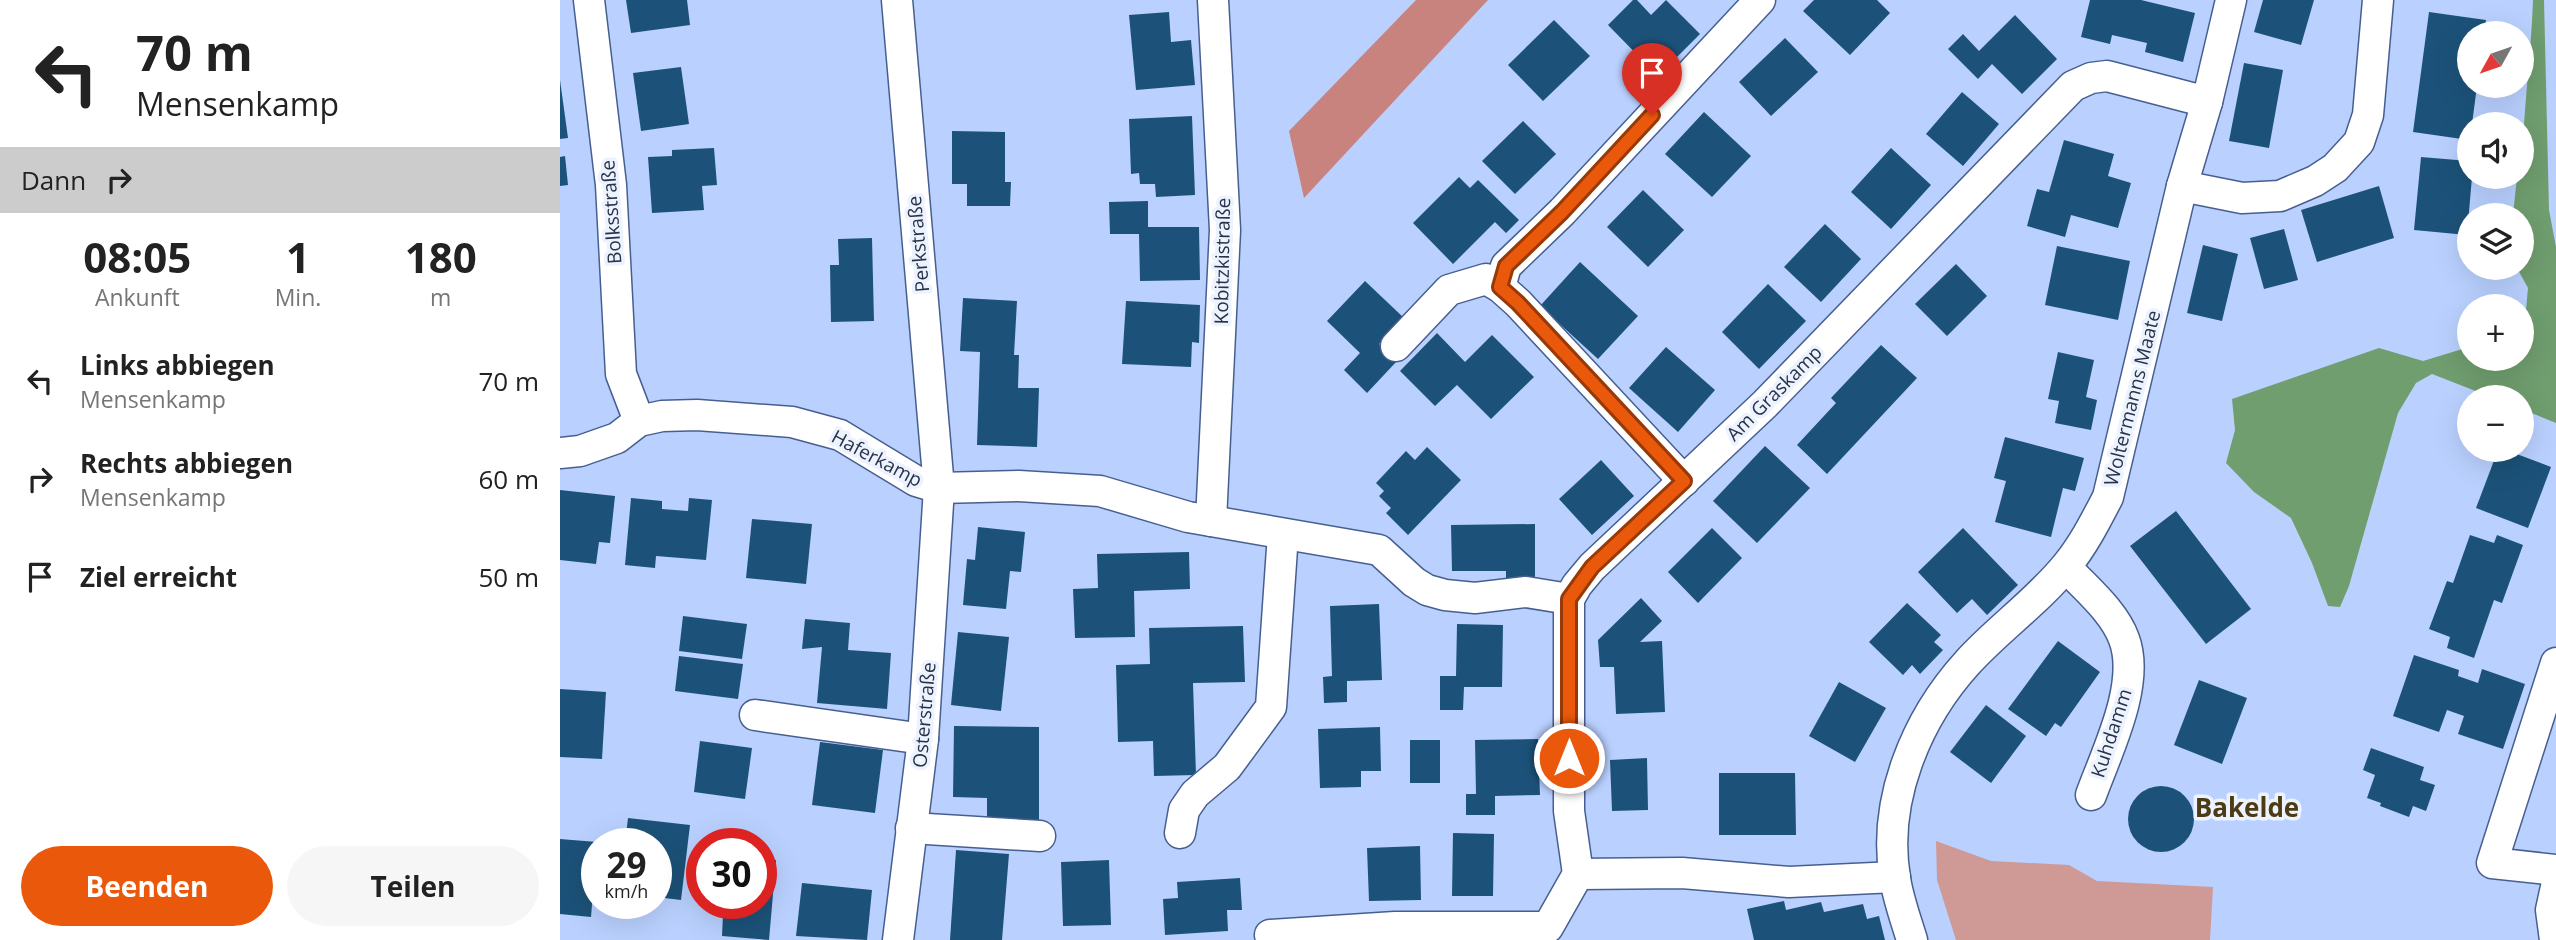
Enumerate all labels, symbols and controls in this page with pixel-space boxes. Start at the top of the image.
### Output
text: 70 m [136,19,253,85]
north arrow [2457,21,2534,98]
map controls [2457,21,2534,462]
icon: left [21,28,112,119]
pin [1622,43,1682,115]
icon: arrive [1633,54,1671,92]
text: Mensenkamp [136,82,339,125]
button: sound [2457,112,2534,189]
street label: Bolksstraße [594,159,628,265]
icon: right [100,161,138,199]
text: Dann [21,162,86,198]
street label: Perkstraße [901,195,935,293]
street label: Kobitzkistraße [1208,197,1236,325]
button: layers [2457,203,2534,280]
text: 08:05 [83,228,191,285]
text: 1 [286,228,310,285]
text: 180 [405,228,477,285]
text: Ankunft [95,281,180,313]
text: Min. [275,281,321,313]
text: m [430,281,451,313]
button: + [2457,294,2534,371]
street label: Woltermanns Maate [2098,307,2166,489]
street label: Am Graskamp [1720,339,1828,447]
text: Links abbiegen [80,347,275,383]
icon: left [21,362,59,400]
text: 70 m [478,363,539,399]
text: Mensenkamp [80,383,226,415]
button: − [2457,385,2534,462]
street label: Haferkamp [827,423,927,493]
text: Rechts abbiegen [80,445,293,481]
icon: right [21,460,59,498]
text: 60 m [478,461,539,497]
text: Mensenkamp [80,481,226,513]
icon: arrive [21,558,59,596]
text: Ziel erreicht [80,559,237,595]
text: 50 m [478,559,539,595]
street label: Osterstraße [906,661,942,769]
street label: Kuhdamm [2084,685,2138,781]
position arrow [1532,721,1606,795]
district label: Bakelde [2195,789,2299,825]
speed limit sign: 30 [686,828,777,919]
text: 29 [606,841,647,888]
button: Beenden [21,846,273,926]
button: Teilen [287,846,539,926]
text: km/h [605,879,648,903]

